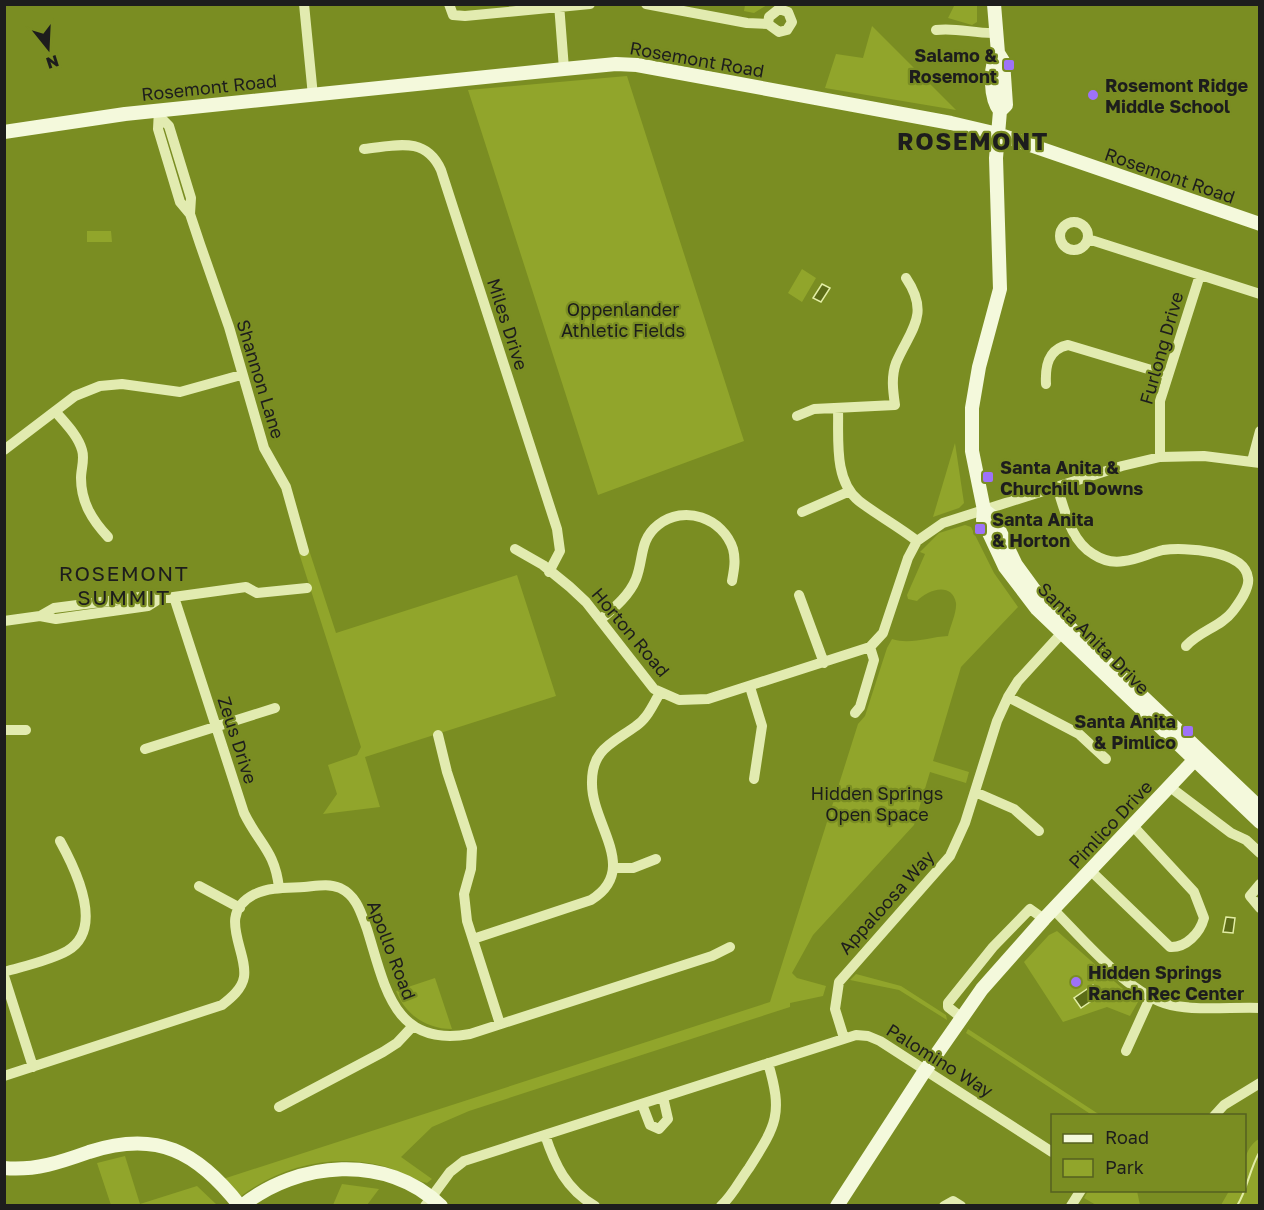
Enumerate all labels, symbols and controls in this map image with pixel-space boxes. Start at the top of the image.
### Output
north arrow [18,18,78,78]
street label: Rosemont Road [628,36,766,82]
place label: Salamo & Rosemont [909,44,997,87]
text: N [44,51,62,74]
marker: Salamo & Rosemont [1002,58,1016,72]
street label: Rosemont Road [140,69,278,105]
place label: Rosemont Ridge Middle School [1105,74,1248,117]
marker: Rosemont Ridge Middle School [1086,88,1100,102]
district label: ROSEMONT [897,126,1049,155]
street label: Rosemont Road [1102,142,1238,208]
street label: Miles Drive [483,275,533,373]
street label: Furlong Drive [1134,289,1188,407]
park label: Oppenlander Athletic Fields [561,298,685,341]
street label: Shannon Lane [232,317,290,441]
place label: Santa Anita & Churchill Downs [1000,456,1143,499]
marker: Santa Anita & Churchill Downs [981,470,995,484]
place label: Santa Anita & Horton [992,508,1094,551]
marker: Santa Anita & Horton [973,522,987,536]
district label: ROSEMONT SUMMIT [59,560,189,610]
street label: Santa Anita Drive [1034,578,1154,698]
street label: Horton Road [587,583,675,681]
street label: Zeus Drive [214,694,262,786]
place label: Santa Anita & Pimlico [1074,710,1176,753]
marker: Santa Anita & Pimlico [1181,724,1195,738]
street label: Pimlico Drive [1063,775,1157,873]
park label: Hidden Springs Open Space [811,782,943,825]
street label: Appaloosa Way [834,846,938,958]
street label: Apollo Road [363,897,421,1003]
place label: Hidden Springs Ranch Rec Center [1088,961,1244,1004]
marker: Hidden Springs Ranch Rec Center [1069,975,1083,989]
street label: Palomino Way [883,1018,997,1102]
legend [1051,1114,1246,1192]
text: Road [1105,1126,1149,1148]
text: Park [1105,1156,1144,1178]

